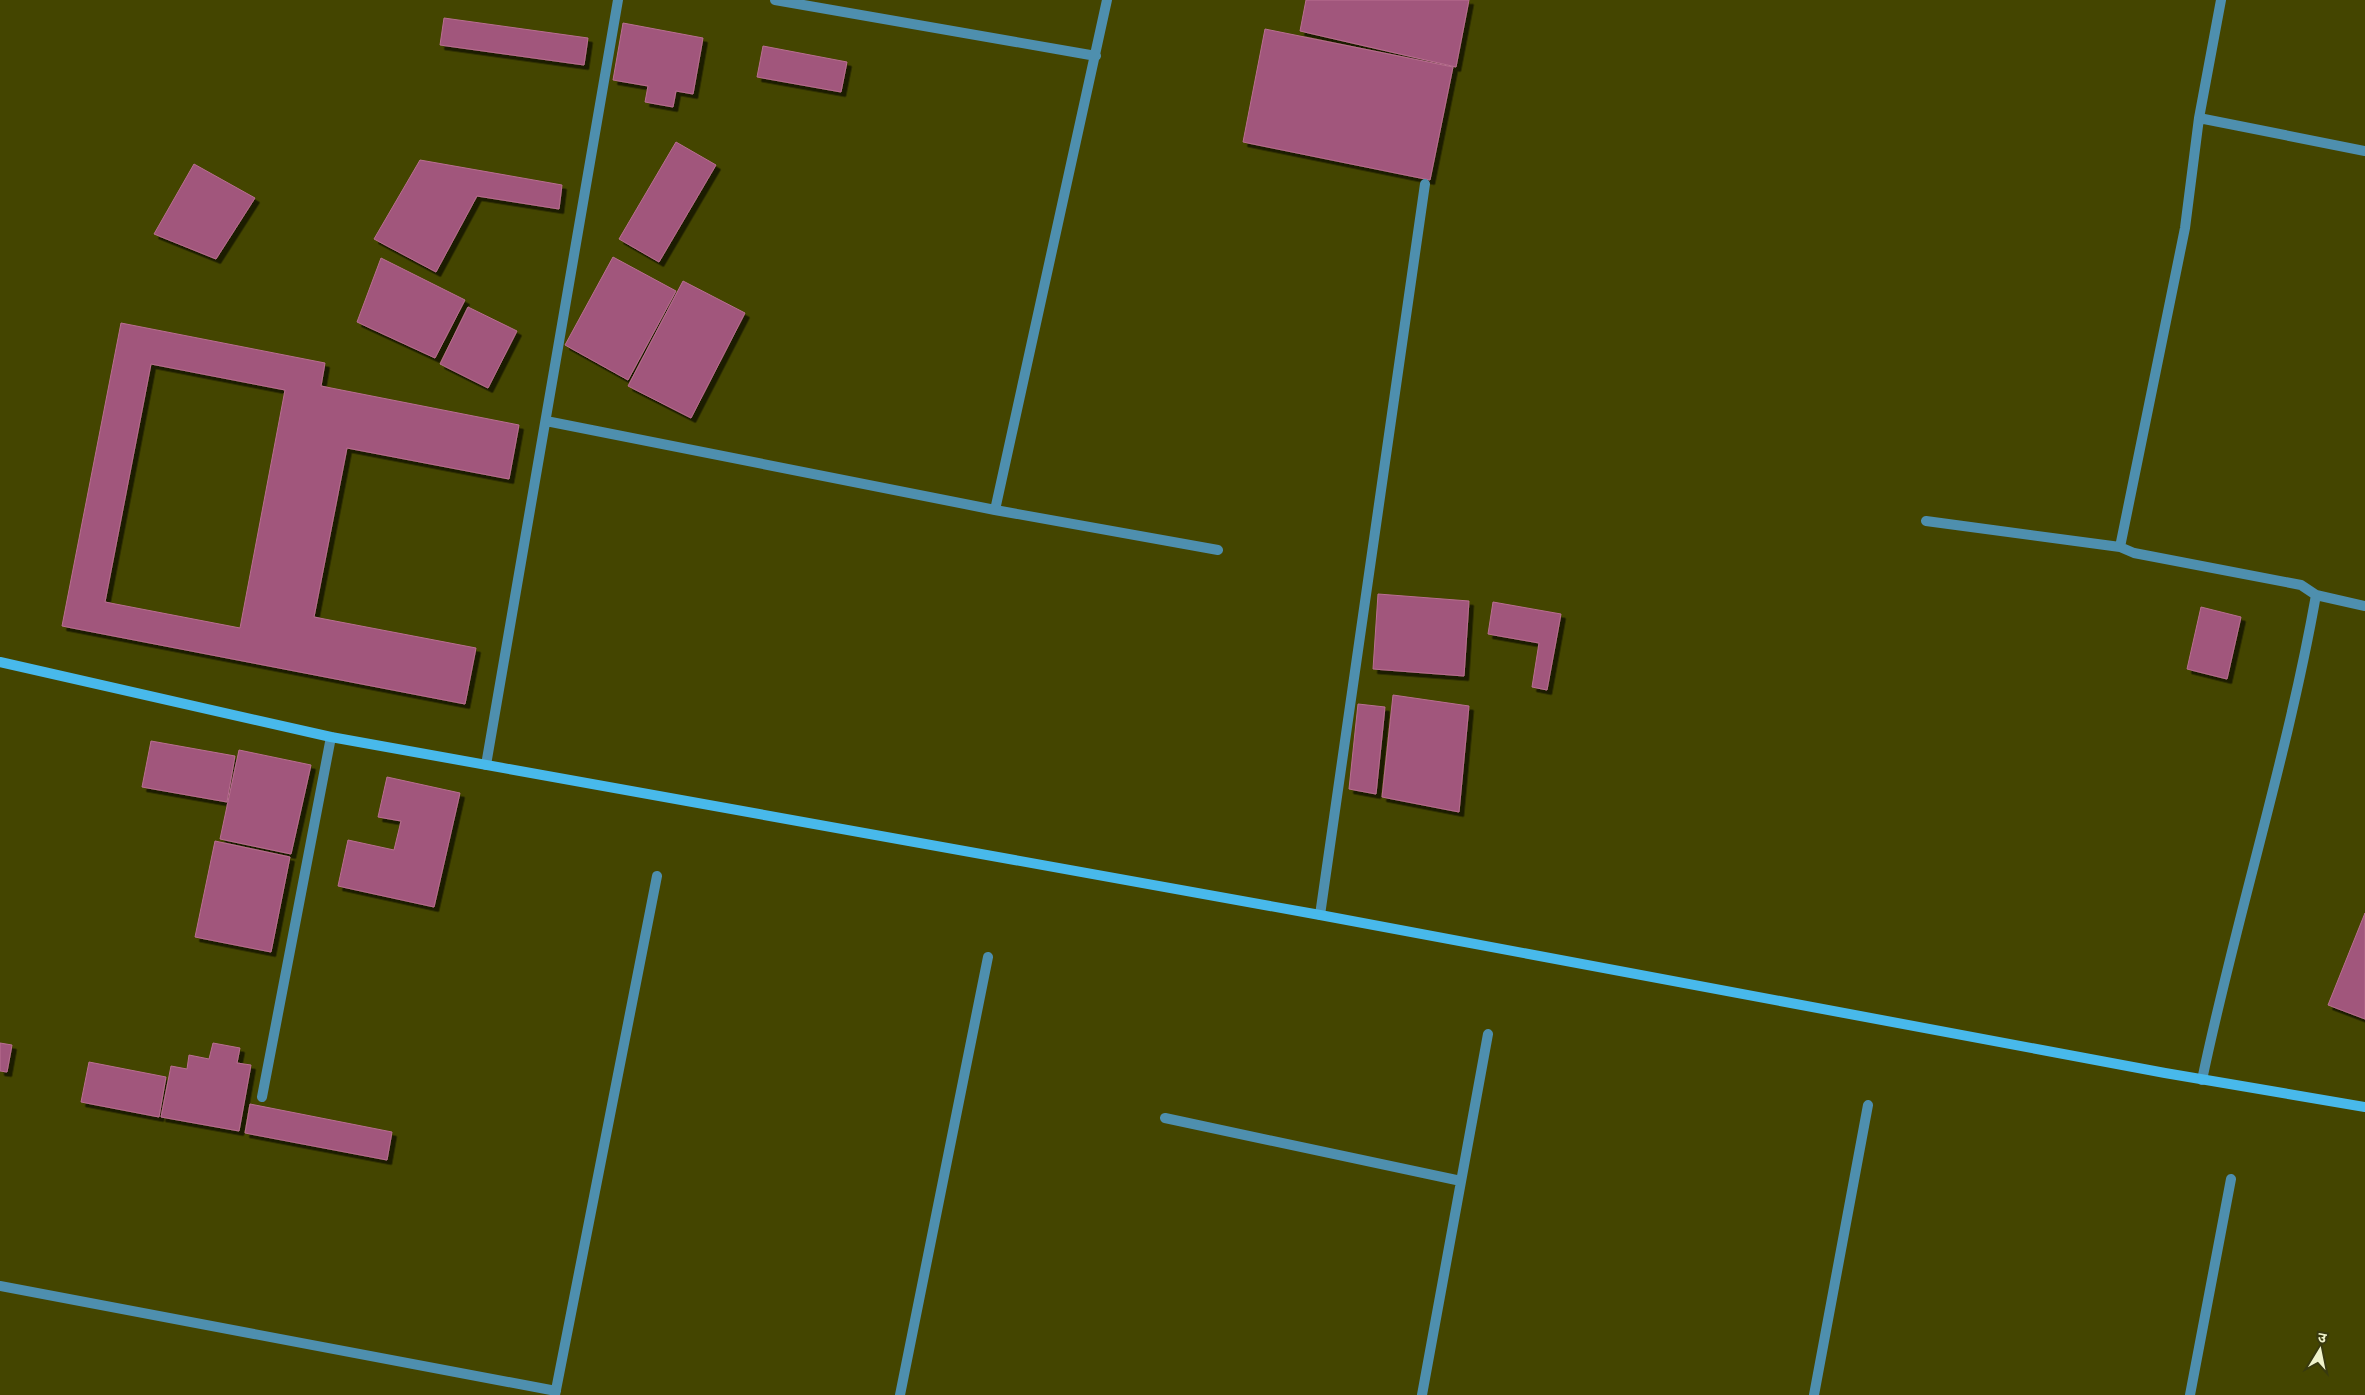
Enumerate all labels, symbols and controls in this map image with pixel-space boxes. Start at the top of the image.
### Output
north arrow [2295,1325,2345,1375]
text: उ [2317,1328,2329,1347]

